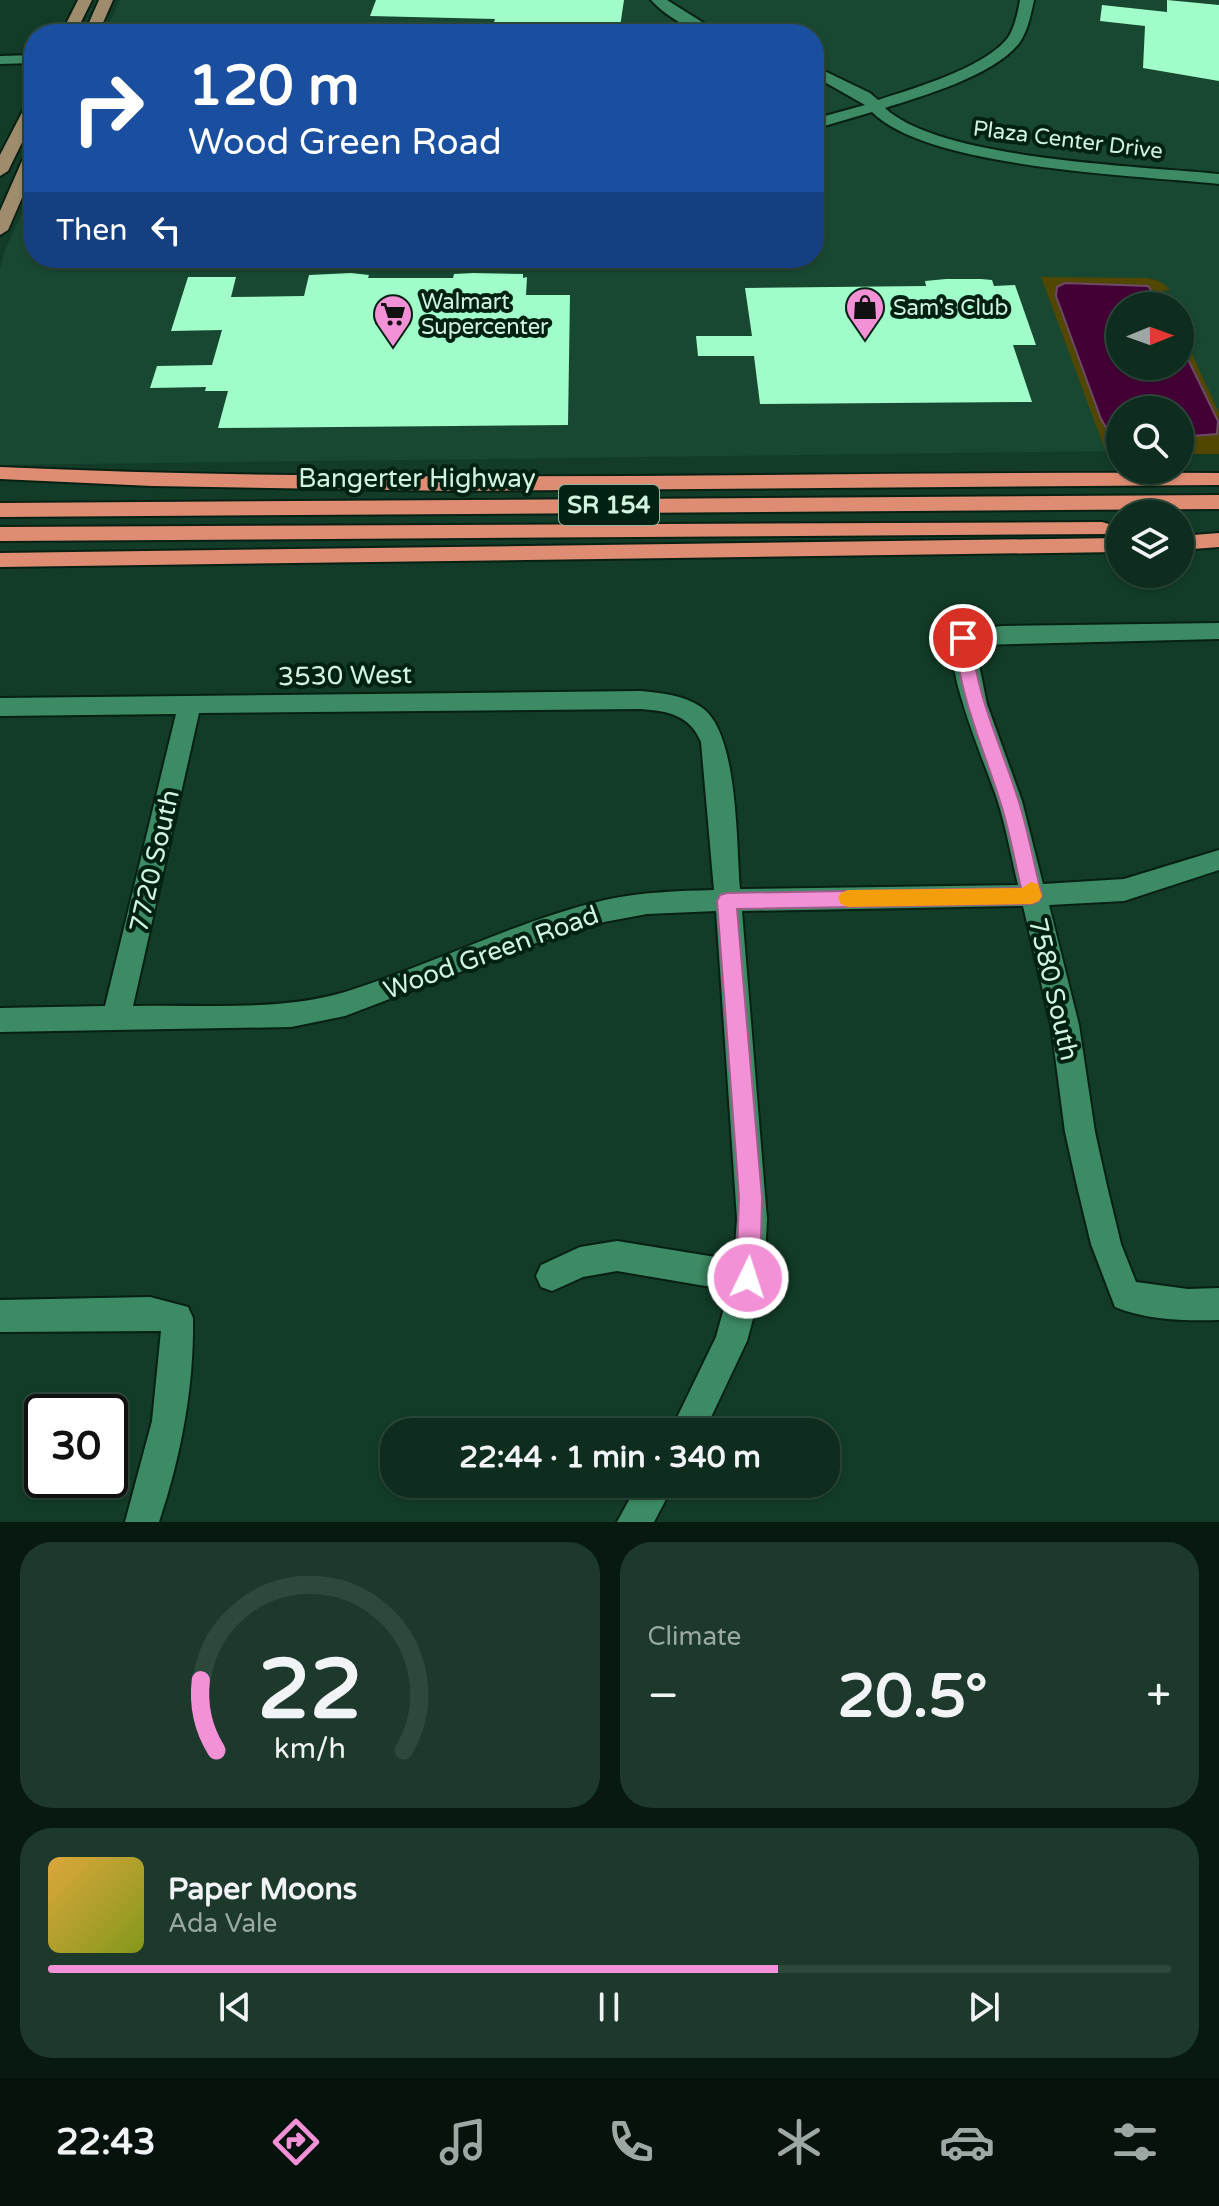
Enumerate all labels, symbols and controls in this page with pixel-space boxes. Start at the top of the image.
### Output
text: 120 m [188,53,359,120]
icon: right [56,56,160,160]
street label: Plaza Center Drive [971,115,1164,165]
text: Wood Green Road [188,121,502,164]
icon: left [144,208,188,252]
text: Then [56,212,128,249]
shop icon: Sam's Club [844,286,886,341]
place label: Walmart Supercenter [421,289,549,340]
north arrow [1106,292,1194,380]
map controls [1106,292,1194,588]
supermarket icon: Walmart Supercenter [372,293,414,348]
place label: Sam's Club [893,295,1008,321]
button: search [1106,396,1194,484]
street label: Bangerter Highway [298,463,536,494]
road number: SR 154 [559,485,659,525]
button: layers [1106,500,1194,588]
pin [929,604,997,672]
icon: arrive [941,616,985,660]
street label: 3530 West [278,659,412,692]
street label: 7720 South [123,787,186,935]
street label: Wood Green Road [379,899,603,1006]
street label: 7580 South [1022,915,1085,1063]
position arrow [706,1236,790,1320]
speed limit sign: 30 [24,1394,128,1498]
text: 22:44 · 1 min · 340 m [459,1439,761,1476]
text: Climate [648,1621,741,1652]
text: 22 [258,1641,362,1741]
text: 20.5° [837,1661,988,1733]
text: − [648,1670,679,1723]
text: + [1146,1670,1171,1723]
text: km/h [274,1732,346,1766]
text: Paper Moons [168,1871,357,1908]
text: Ada Vale [168,1908,277,1939]
icon: previous [213,1985,257,2029]
icon: pause [587,1985,631,2029]
icon: next [962,1985,1006,2029]
icon: directions [268,2114,324,2170]
icon: music [435,2114,491,2170]
icon: phone [603,2114,659,2170]
icon: climate [771,2114,827,2170]
icon: car [939,2114,995,2170]
icon: filters [1107,2114,1163,2170]
text: 22:43 [56,2121,156,2164]

